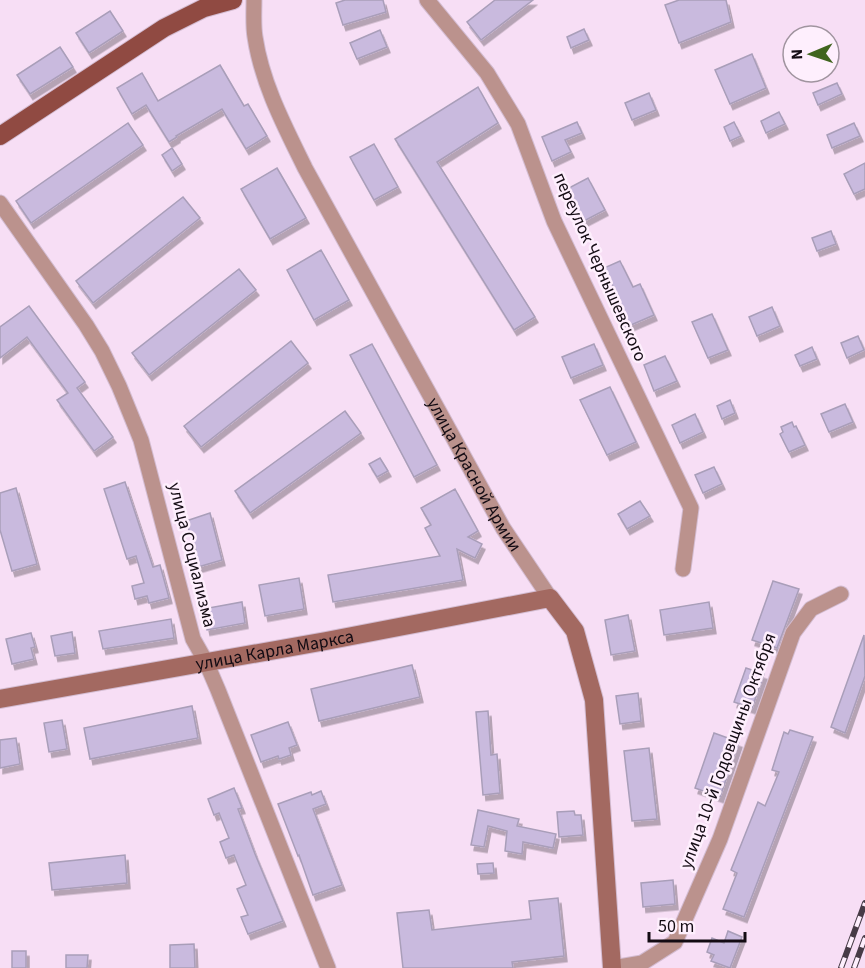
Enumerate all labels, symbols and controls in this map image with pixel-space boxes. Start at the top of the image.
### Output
north arrow [781,24,841,84]
text: N [786,49,808,60]
street label: переулок Чернышевского [547,169,653,365]
street label: улица Красной Армии [421,393,528,557]
street label: улица Социализма [162,480,222,630]
street label: улица Карла Маркса [193,623,356,676]
street label: улица 10-й Годовщины Октября [674,629,782,873]
scale bar [649,905,745,943]
text: 50 m [658,914,694,939]

